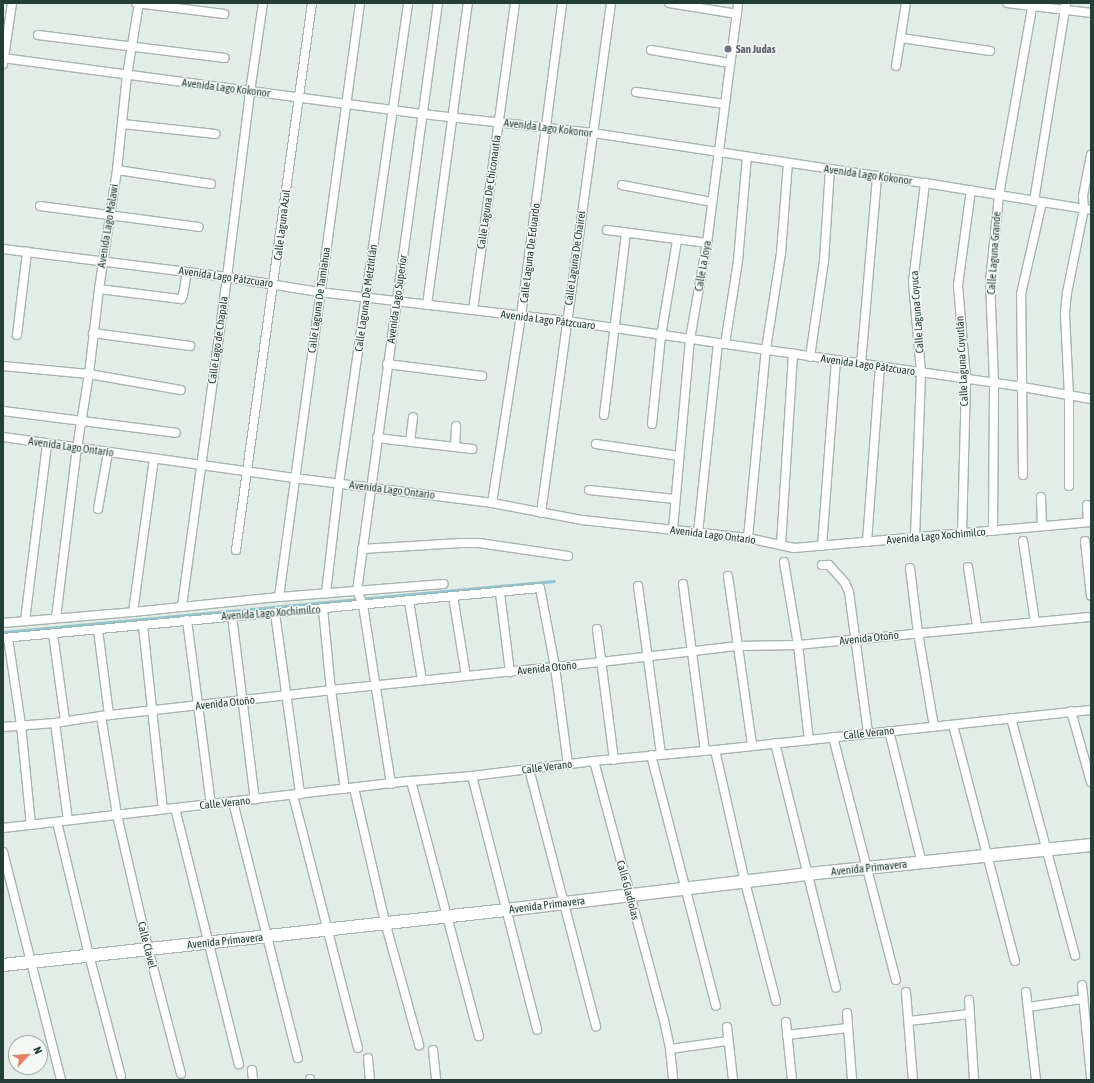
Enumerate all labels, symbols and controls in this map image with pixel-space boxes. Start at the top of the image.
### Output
place label: San Judas [736,42,776,56]
marker: San Judas [723,44,733,54]
street label: Avenida Lago Kokonor [181,76,271,100]
street label: Avenida Lago Kokonor [503,116,593,140]
street label: Calle Laguna De Chiconautla [474,134,504,250]
street label: Avenida Lago Kokonor [823,162,913,188]
street label: Avenida Lago Malawi [95,183,121,269]
street label: Calle Laguna Azul [271,189,293,261]
street label: Calle Laguna De Eduardo [517,202,543,304]
street label: Calle Laguna De Chairel [562,210,588,306]
street label: Calle Laguna Grande [985,211,1003,295]
street label: Calle La Joya [692,240,714,292]
street label: Calle Laguna De Metztitlán [352,244,380,352]
street label: Calle Laguna De Tamiahua [305,246,333,354]
street label: Avenida Lago Superior [384,254,410,344]
street label: Avenida Lago Pátzcuaro [178,264,274,290]
street label: Calle Laguna Coyuca [908,270,926,354]
street label: Calle Lago de Chapala [205,295,231,385]
street label: Avenida Lago Pátzcuaro [500,308,596,332]
street label: Calle Laguna Cuyutlán [953,316,971,406]
street label: Avenida Lago Pátzcuaro [820,352,916,378]
street label: Avenida Lago Ontario [27,434,115,460]
street label: Avenida Lago Ontario [348,478,436,502]
street label: Avenida Lago Ontario [669,523,757,547]
street label: Avenida Lago Xochimilco [886,525,986,547]
street label: Avenida Lago Xochimilco [221,603,321,623]
street label: Avenida Otoño [839,628,899,648]
street label: Avenida Otoño [517,658,577,678]
street label: Avenida Otoño [195,693,255,713]
street label: Calle Verano [843,724,895,742]
street label: Calle Verano [521,757,573,777]
street label: Calle Verano [199,794,251,812]
street label: Avenida Primavera [830,857,908,879]
street label: Calle Gladiolas [614,859,642,921]
street label: Avenida Primavera [508,894,586,916]
street label: Calle Clavel [135,920,159,970]
street label: Avenida Primavera [186,930,264,952]
north arrow [8,1035,48,1075]
text: N [31,1045,45,1056]

